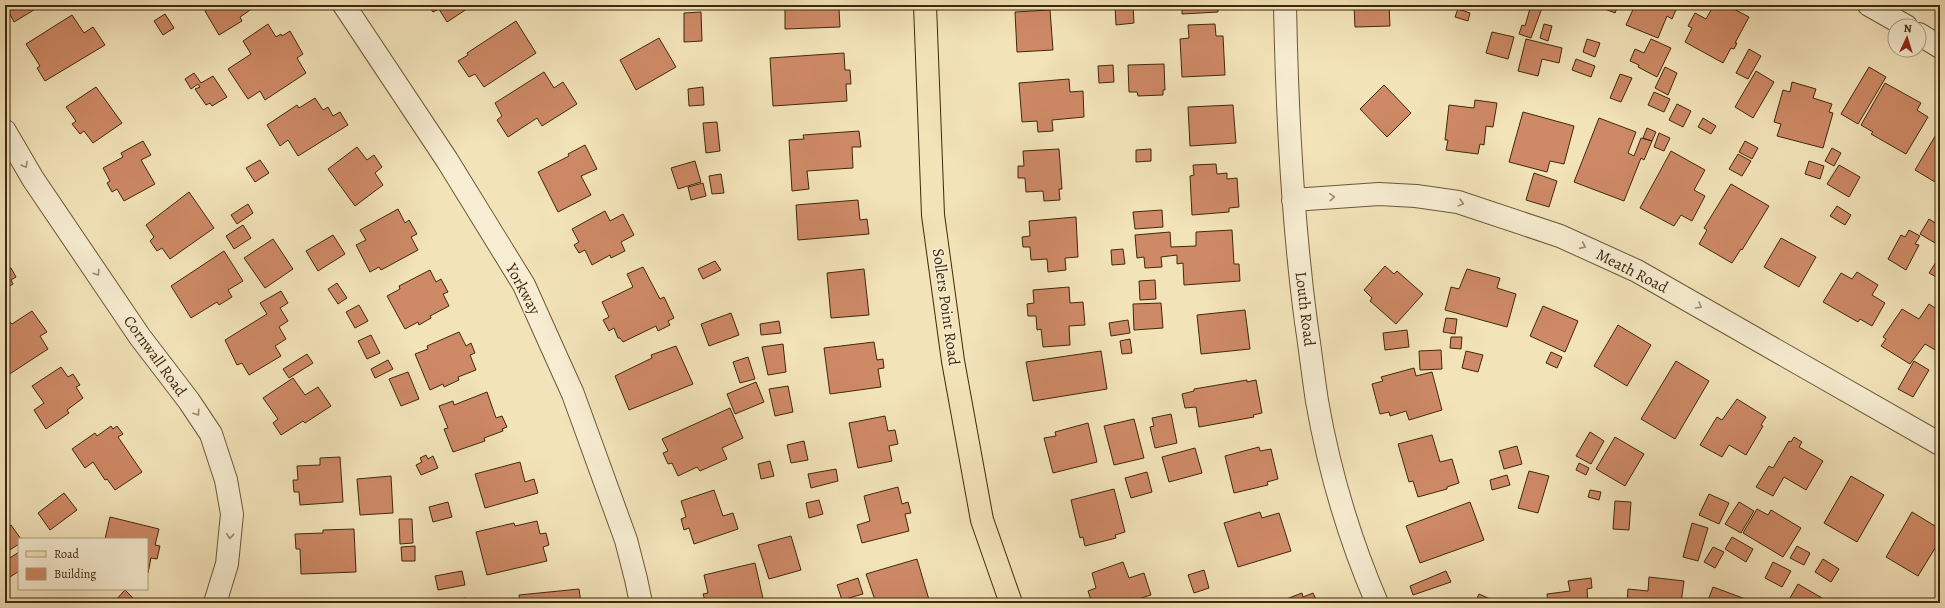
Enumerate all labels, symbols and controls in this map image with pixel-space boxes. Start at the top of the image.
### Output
north arrow [1887,18,1927,58]
text: N [1903,21,1912,36]
one-way arrow [21,161,28,168]
one-way arrow [1329,193,1335,202]
one-way arrow [1457,198,1464,207]
one-way arrow [1579,241,1587,249]
street label: Meath Road [1592,243,1672,299]
street label: Sollers Point Road [927,247,965,367]
street label: Yorkway [500,259,546,319]
one-way arrow [92,269,100,276]
street label: Louth Road [1290,270,1321,348]
one-way arrow [1694,301,1702,309]
street label: Cornwall Road [118,311,192,401]
one-way arrow [192,409,200,416]
one-way arrow [225,533,234,539]
legend [18,538,148,590]
text: Road [54,546,80,562]
text: Building [54,566,96,582]

